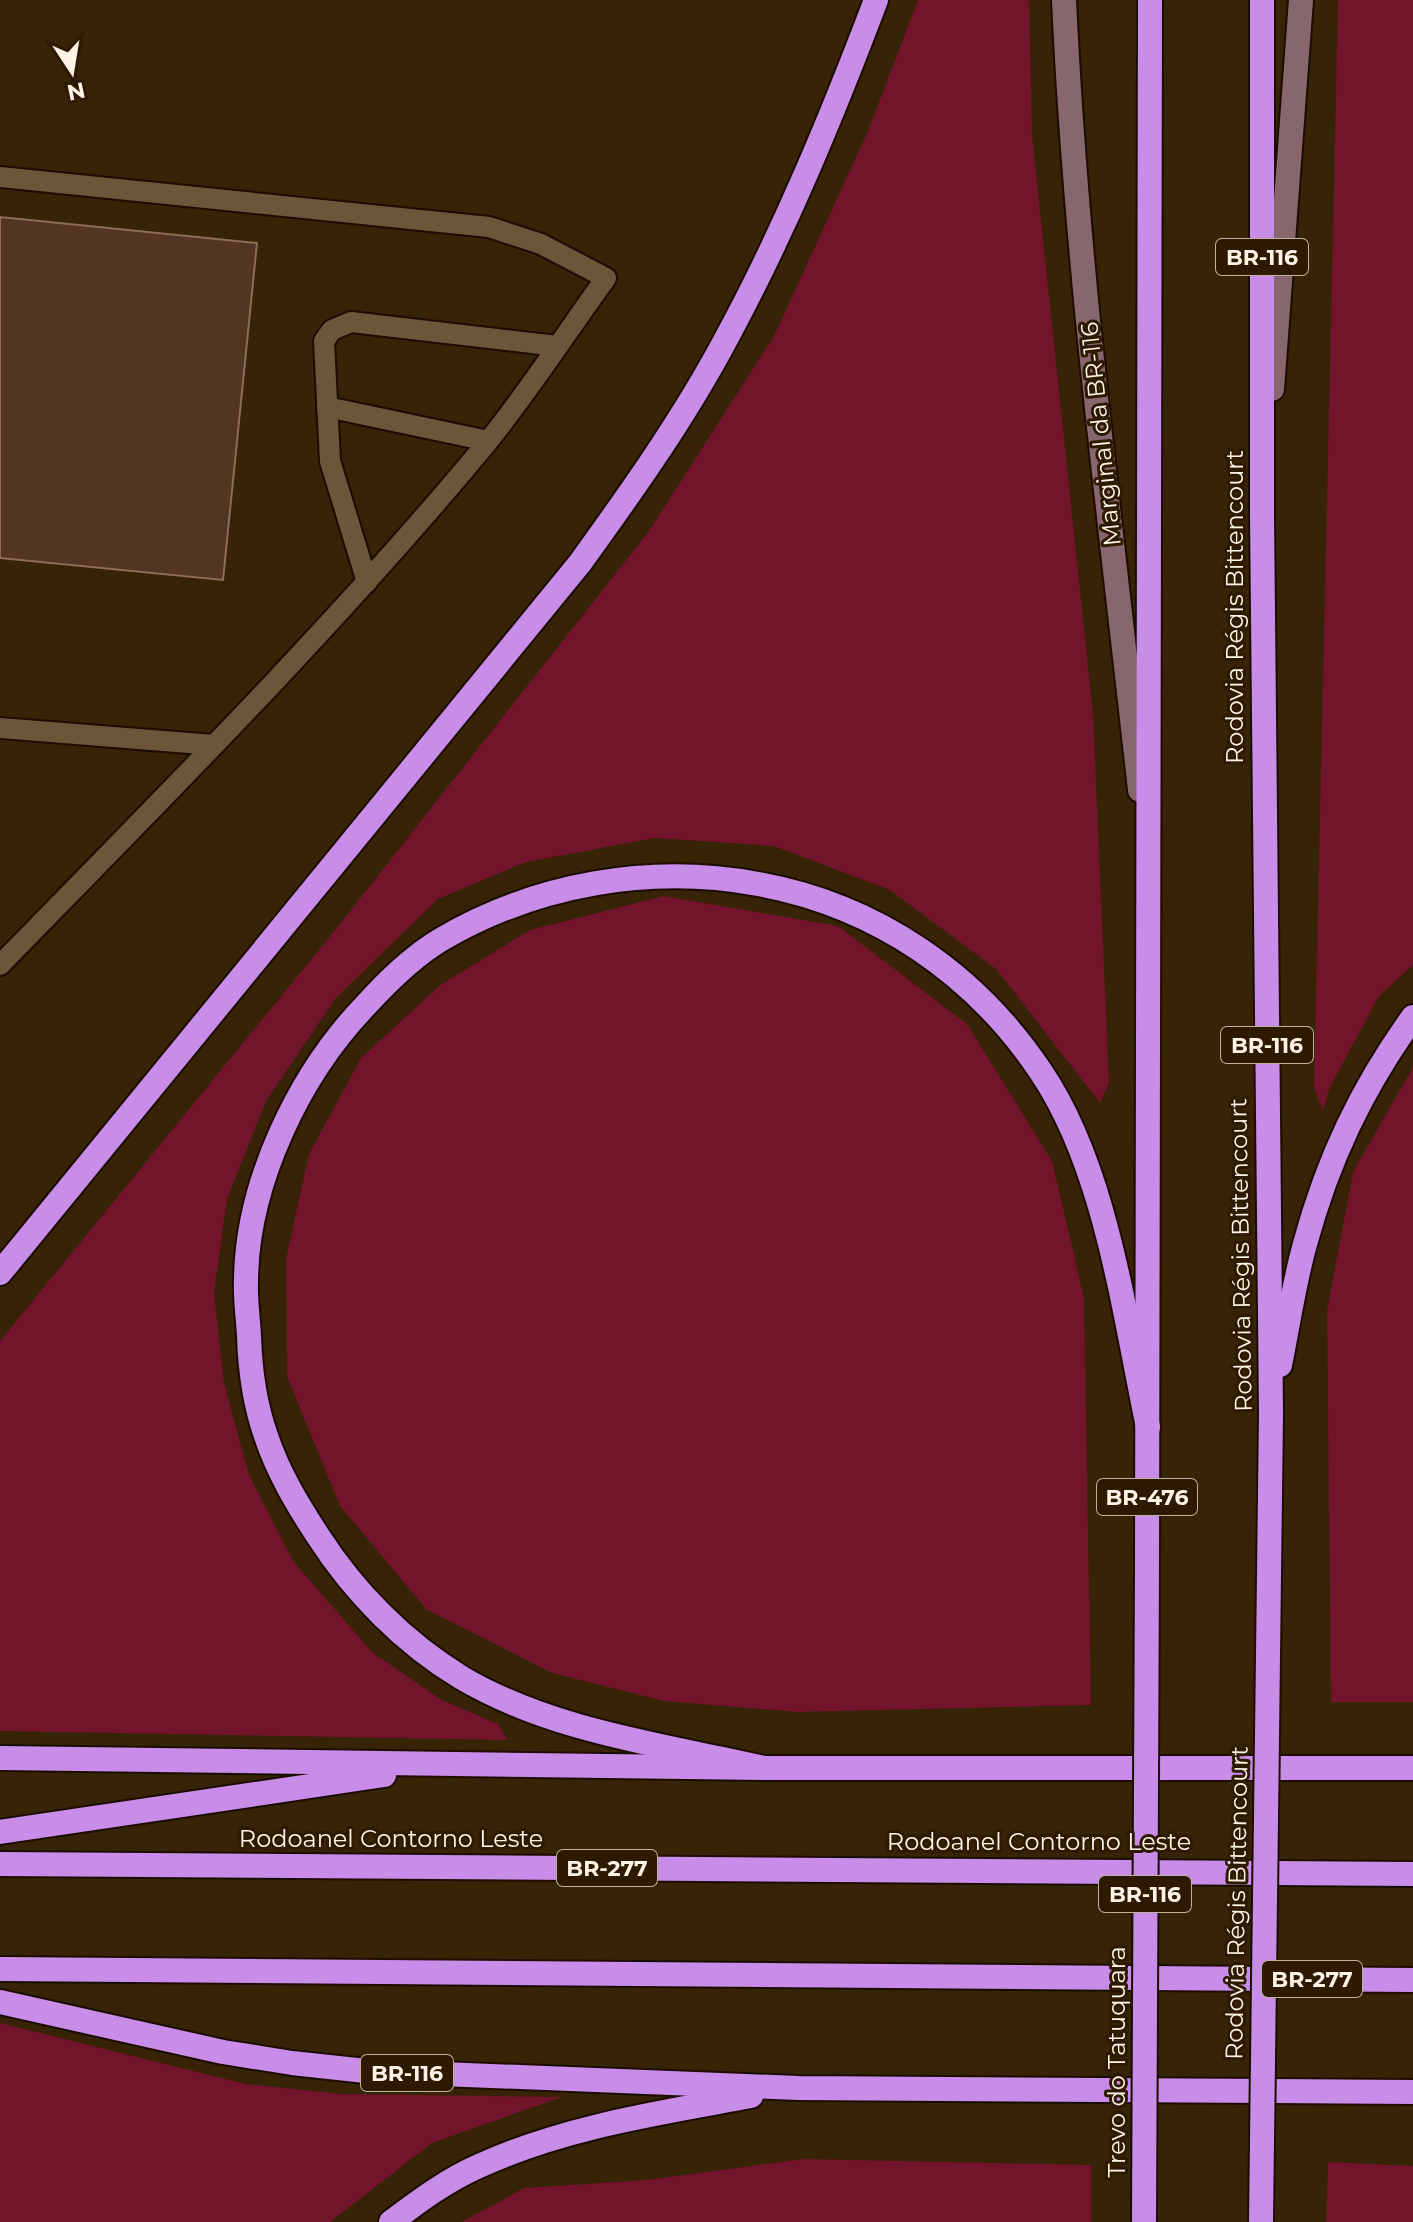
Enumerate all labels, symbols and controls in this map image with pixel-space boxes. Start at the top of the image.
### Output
north arrow [32,32,112,112]
text: N [65,76,88,106]
road number: BR-116 [1216,239,1308,275]
street label: Marginal da BR-116 [1074,321,1127,548]
street label: Rodovia Régis Bittencourt [1220,450,1249,764]
road number: BR-116 [1221,1027,1313,1063]
street label: Rodovia Régis Bittencourt [1223,1098,1258,1412]
road number: BR-476 [1097,1479,1197,1515]
street label: Rodovia Régis Bittencourt [1219,1746,1254,2060]
street label: Rodoanel Contorno Leste [239,1824,543,1853]
street label: Rodoanel Contorno Leste [887,1827,1191,1856]
road number: BR-277 [557,1850,657,1886]
road number: BR-116 [1099,1876,1191,1912]
street label: Trevo do Tatuquara [1102,1946,1131,2178]
road number: BR-277 [1262,1961,1362,1997]
road number: BR-116 [361,2055,453,2091]

